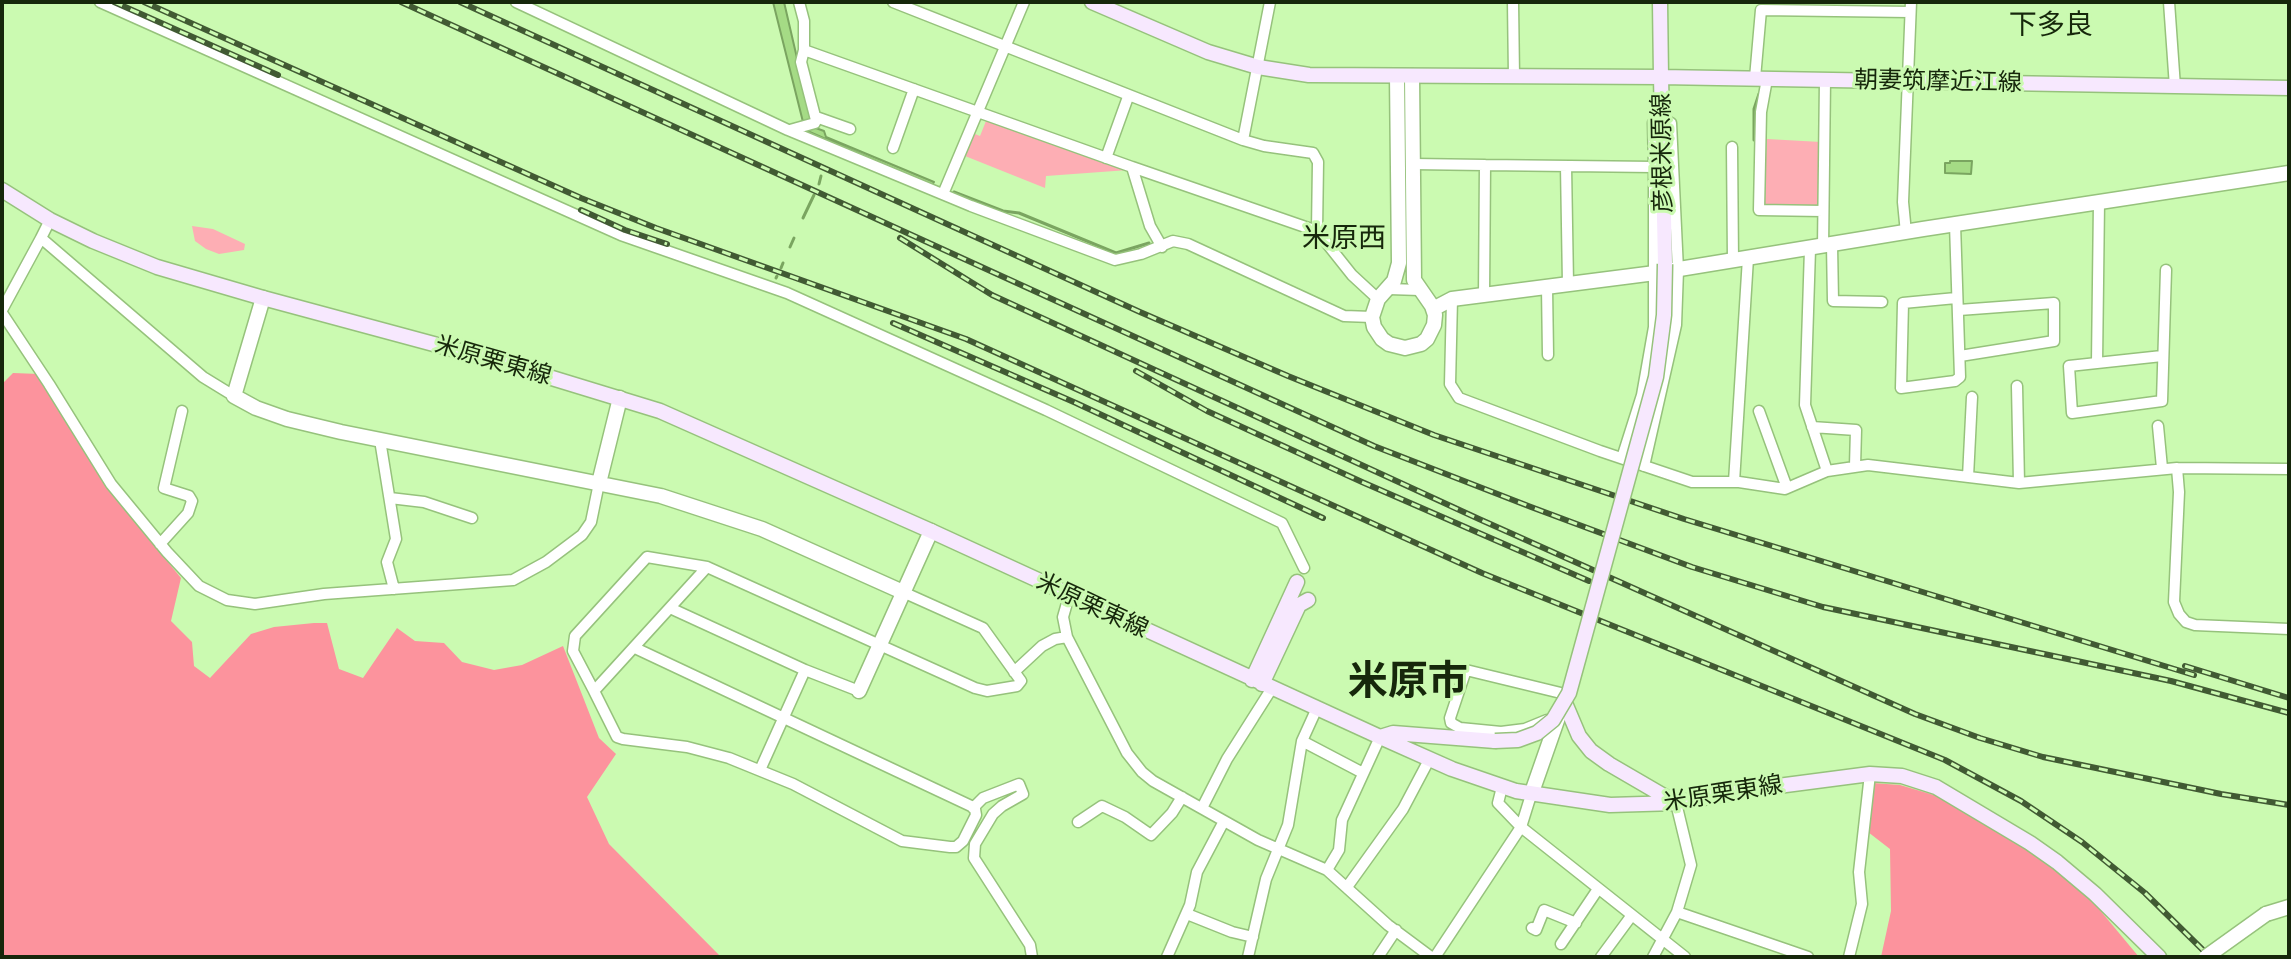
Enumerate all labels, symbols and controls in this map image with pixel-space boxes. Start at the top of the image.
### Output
district label: 下多良 [2009,9,2093,43]
street label: 朝妻筑摩近江線 [1854,66,2022,98]
street label: 彦根米原線 [1648,93,1678,213]
district label: 米原西 [1302,222,1386,256]
street label: 米原栗東線 [431,331,555,391]
street label: 米原栗東線 [1032,568,1152,644]
district label: 米原市 [1348,659,1468,707]
street label: 米原栗東線 [1661,770,1785,818]

